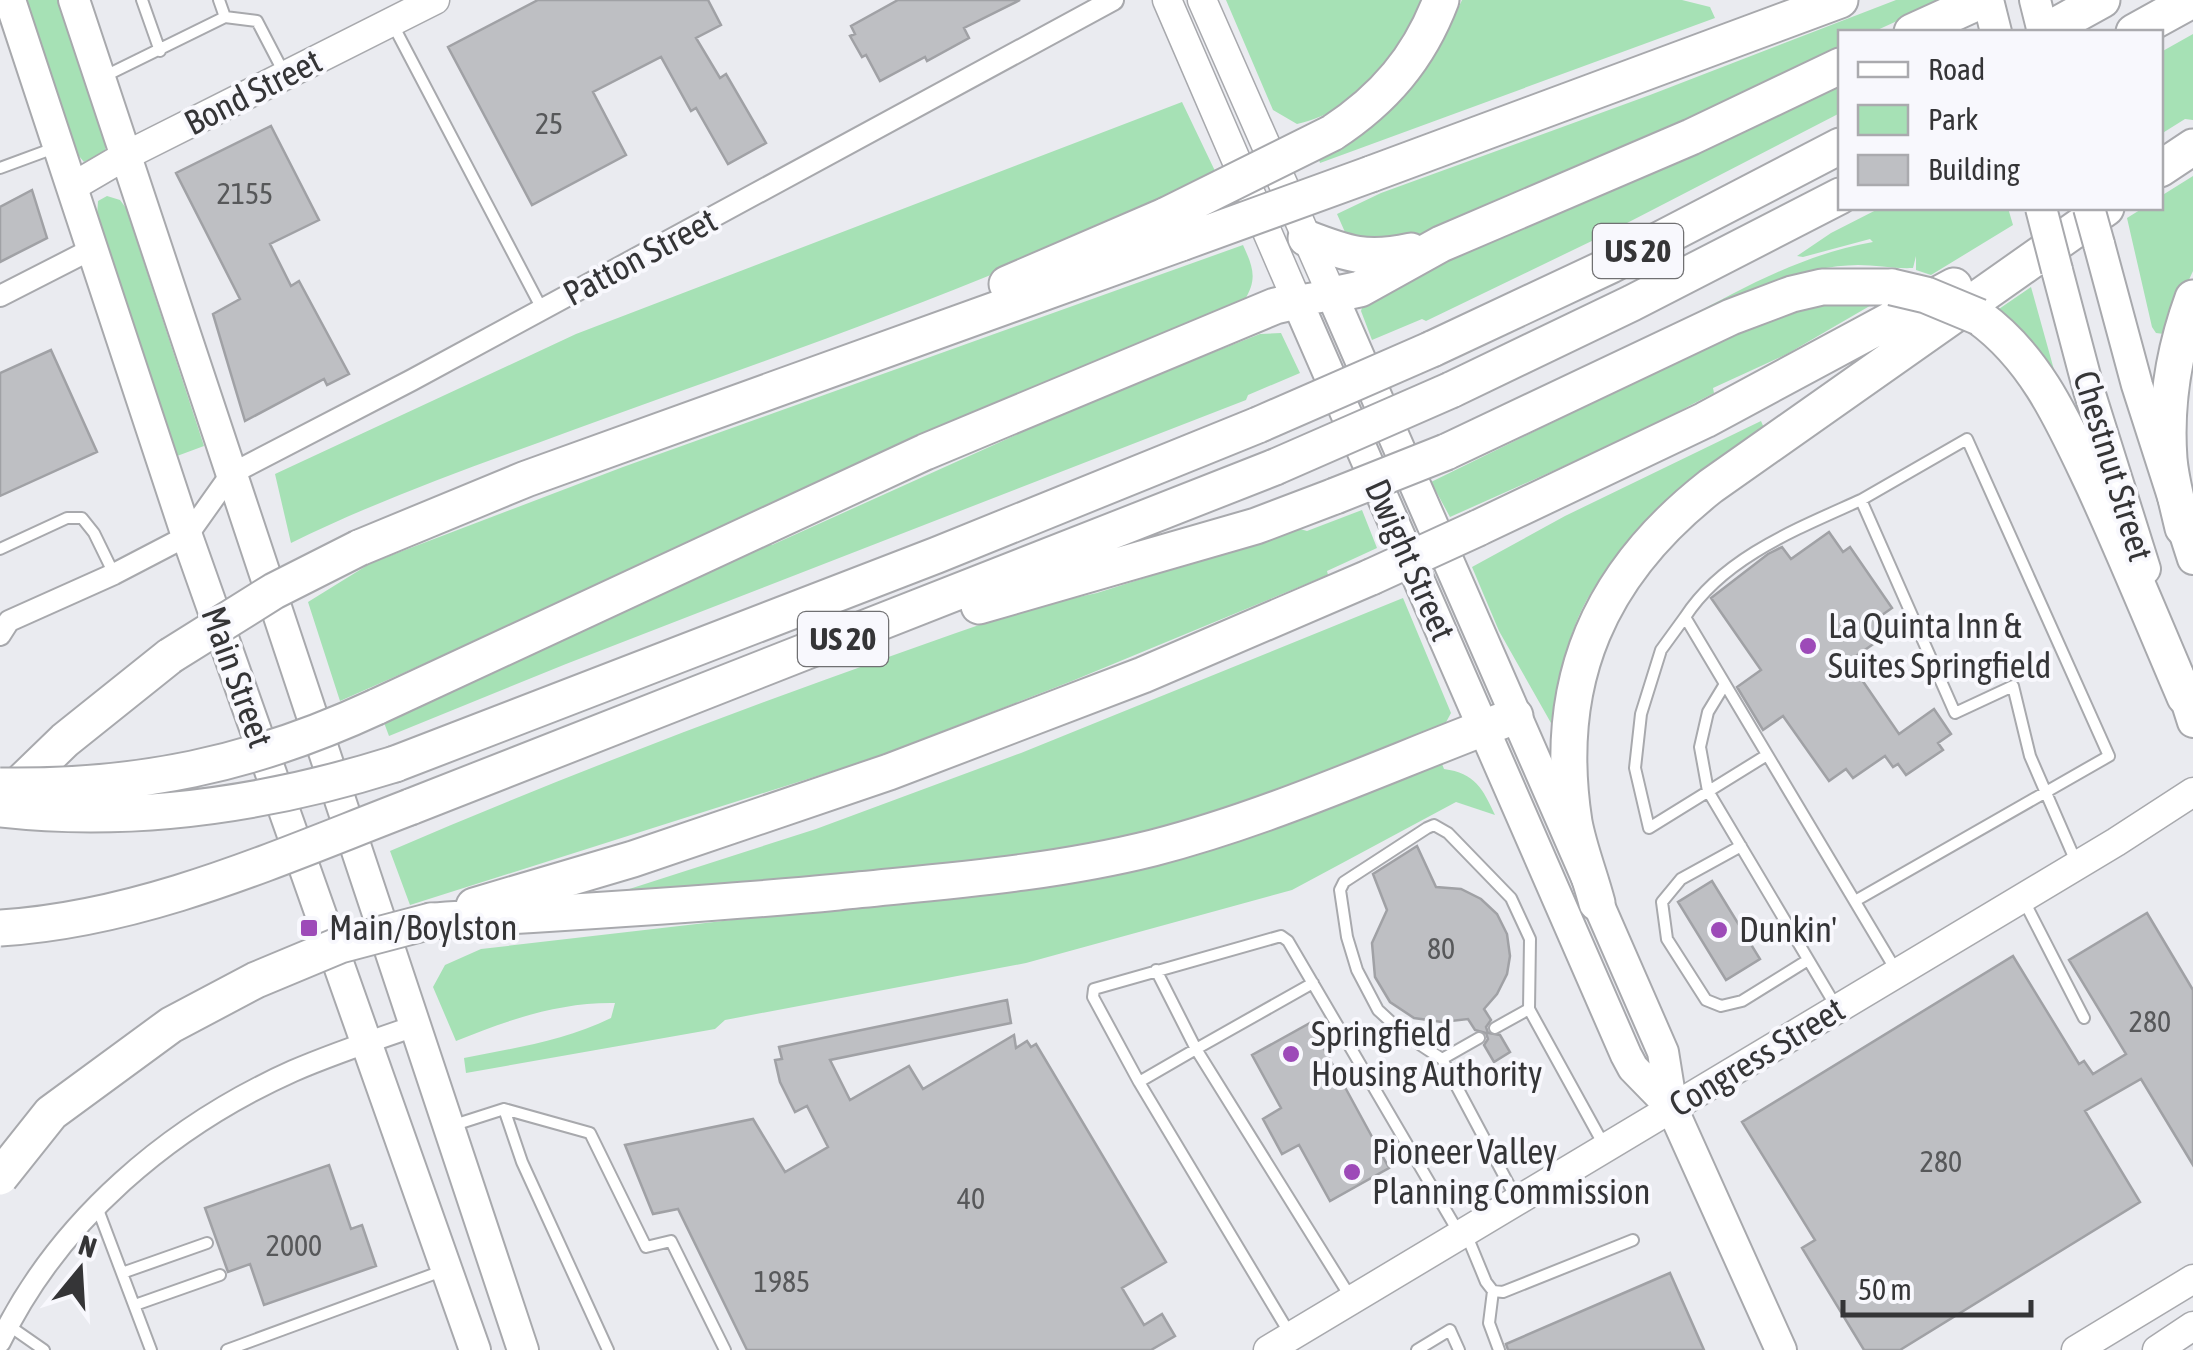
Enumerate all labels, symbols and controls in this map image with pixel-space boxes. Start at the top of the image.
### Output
legend [1838,30,2163,210]
street label: Bond Street [177,40,328,143]
text: Road [1928,52,1985,86]
text: Park [1928,102,1978,136]
house number: 25 [535,106,563,140]
text: Building [1928,152,2020,186]
house number: 2155 [217,176,273,210]
street label: Patton Street [556,199,723,313]
road number: US 20 [1593,224,1683,278]
street label: Chestnut Street [2066,366,2162,566]
street label: Dwight Street [1358,473,1464,646]
street label: Main Street [194,601,282,752]
place label: La Quinta Inn & Suites Springfield [1828,605,2051,685]
road number: US 20 [798,612,888,666]
marker: La Quinta Inn & Suites Springfield [1797,635,1819,657]
place label: Main/Boylston [329,907,517,947]
place label: Dunkin' [1739,909,1837,949]
marker: Main/Boylston [298,917,320,939]
marker: Dunkin' [1708,919,1730,941]
house number: 80 [1427,931,1455,965]
street label: Congress Street [1662,988,1851,1124]
house number: 280 [2129,1004,2171,1038]
place label: Springfield Housing Authority [1311,1013,1542,1093]
marker: Springfield Housing Authority [1280,1043,1302,1065]
place label: Pioneer Valley Planning Commission [1372,1131,1650,1211]
house number: 280 [1920,1144,1962,1178]
marker: Pioneer Valley Planning Commission [1341,1161,1363,1183]
house number: 40 [957,1181,985,1215]
north arrow [30,1220,130,1320]
text: N [75,1228,101,1264]
house number: 2000 [266,1228,322,1262]
scale bar [1843,1255,2030,1317]
house number: 1985 [754,1264,810,1298]
text: 50 m [1858,1272,1912,1306]

